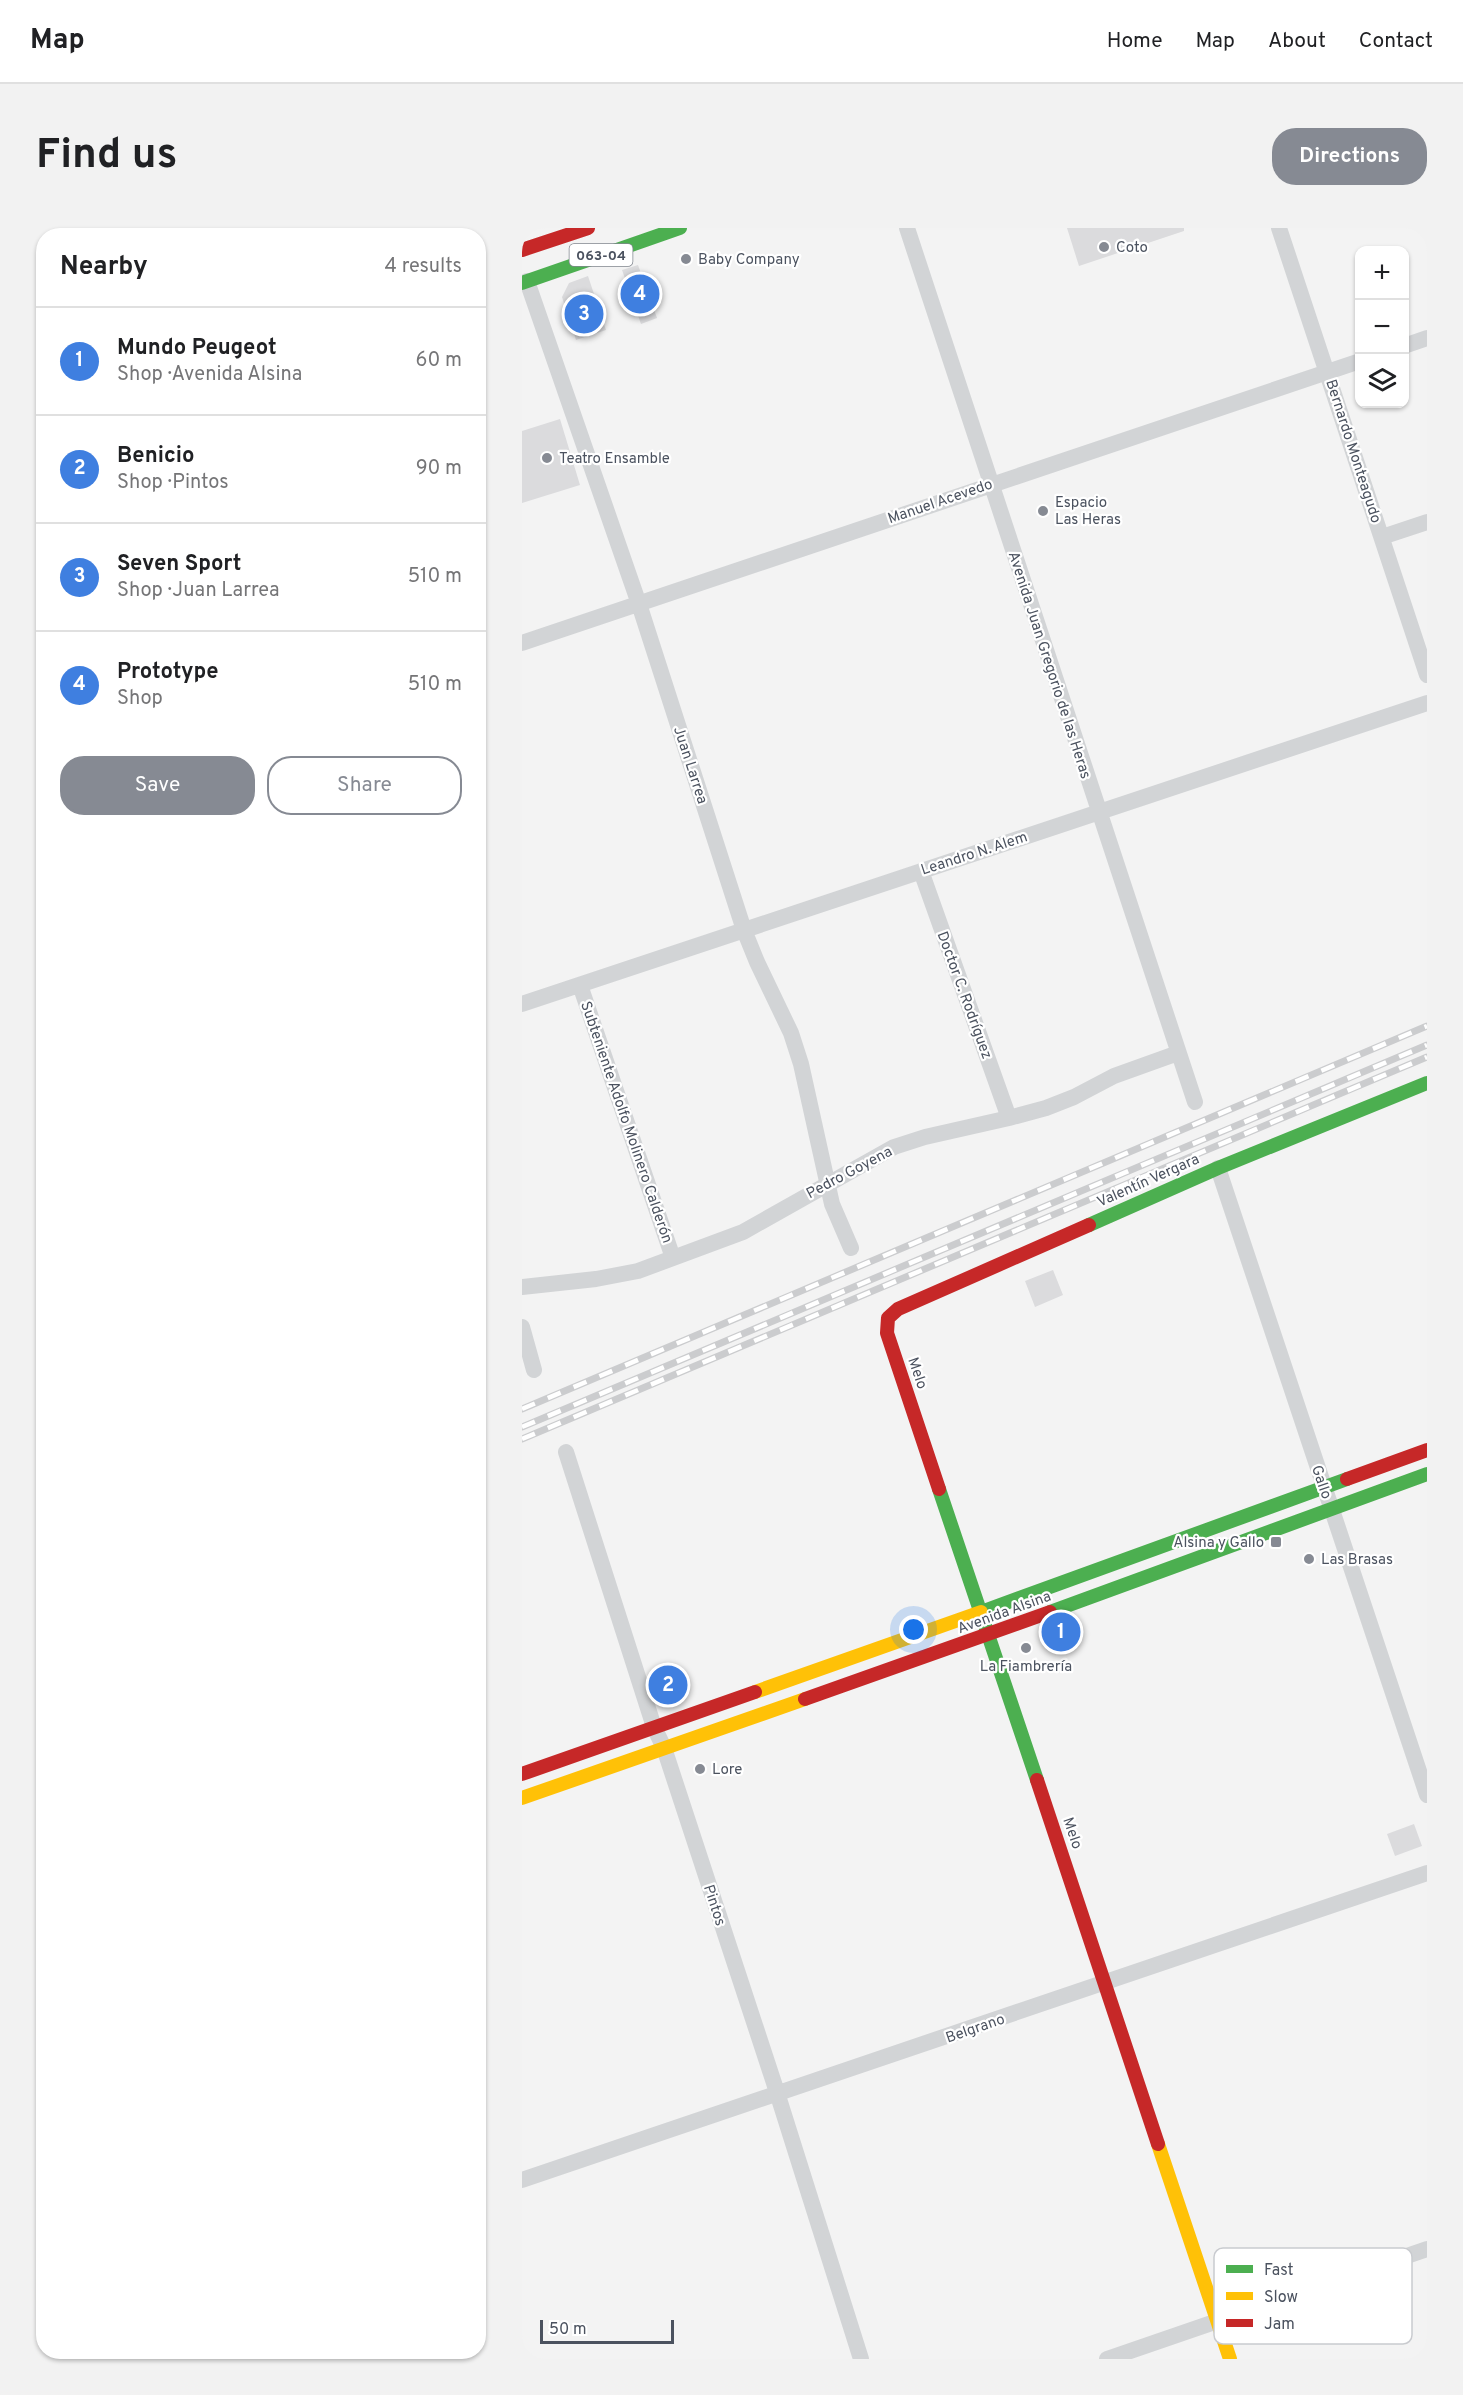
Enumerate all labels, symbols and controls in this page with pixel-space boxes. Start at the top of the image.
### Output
text: Map [30,23,85,59]
text: Home [1107,28,1163,55]
text: Map [1196,28,1235,55]
text: About [1268,28,1326,55]
text: Contact [1359,28,1433,55]
button: Directions [1272,128,1427,185]
text: Find us [36,130,177,183]
place label: Coto [1116,239,1148,258]
marker: Coto [1097,240,1111,254]
road number: 063-04 [570,244,632,266]
map controls [1355,246,1409,408]
button: + [1355,246,1409,300]
text: Nearby [60,251,148,284]
place label: Baby Company [698,251,800,270]
marker: Baby Company [679,252,693,266]
text: 4 results [385,254,462,280]
pin: 4 [620,272,660,316]
pin: 3 [564,292,604,337]
button: − [1355,300,1409,354]
text: Mundo Peugeot [117,335,277,362]
text: 1 [76,348,84,374]
text: 60 m [416,348,462,374]
button: layers [1355,354,1409,408]
text: Shop · Avenida Alsina [117,362,302,388]
street label: Bernardo Monteagudo [1320,377,1385,526]
text: Benicio [117,443,195,470]
place label: Teatro Ensamble [559,450,670,469]
marker: Teatro Ensamble [540,451,554,465]
text: 2 [73,456,86,482]
text: 90 m [416,456,462,482]
text: Shop · Pintos [117,470,229,496]
street label: Manuel Acevedo [886,476,995,529]
place label: Espacio Las Heras [1055,494,1121,530]
marker: Espacio Las Heras [1036,504,1050,518]
street label: Avenida Juan Gregorio de las Heras [1003,549,1094,782]
text: Seven Sport [117,551,241,578]
text: 3 [74,564,86,590]
text: 510 m [408,564,462,590]
text: Shop · Juan Larrea [117,578,279,604]
text: Prototype [117,659,219,686]
text: 4 [73,672,86,698]
text: 510 m [408,672,462,698]
text: Shop [117,686,163,712]
street label: Juan Larrea [668,724,711,807]
button: Save [60,756,255,815]
button: Share [267,756,462,815]
street label: Leandro N. Alem [919,828,1030,881]
street label: Doctor C. Rodríguez [932,929,996,1062]
street label: Subteniente Adolfo Molinero Calderón [575,999,676,1246]
street label: Pedro Goyena [803,1143,896,1204]
street label: Valentín Vergara [1095,1150,1203,1212]
street label: Melo [902,1355,931,1392]
street label: Gallo [1306,1463,1335,1502]
place label: Alsina y Gallo [1173,1534,1264,1553]
marker: Alsina y Gallo [1269,1535,1283,1549]
place label: Las Brasas [1321,1551,1393,1570]
marker: Las Brasas [1302,1552,1316,1566]
street label: Avenida Alsina [955,1588,1054,1639]
pin: 1 [1042,1610,1080,1654]
your location [899,1615,928,1644]
marker: La Fiambrería [1019,1641,1033,1655]
place label: La Fiambrería [980,1658,1072,1677]
pin: 2 [648,1662,688,1708]
place label: Lore [712,1761,742,1780]
marker: Lore [693,1762,707,1776]
street label: Melo [1057,1815,1086,1852]
street label: Pintos [698,1882,729,1928]
street label: Belgrano [943,2010,1008,2048]
legend [1214,2248,1412,2344]
text: Fast [1264,2261,1294,2281]
text: Slow [1264,2288,1298,2308]
text: Jam [1264,2315,1295,2335]
scale bar [540,2317,674,2344]
text: 50 m [549,2320,587,2340]

